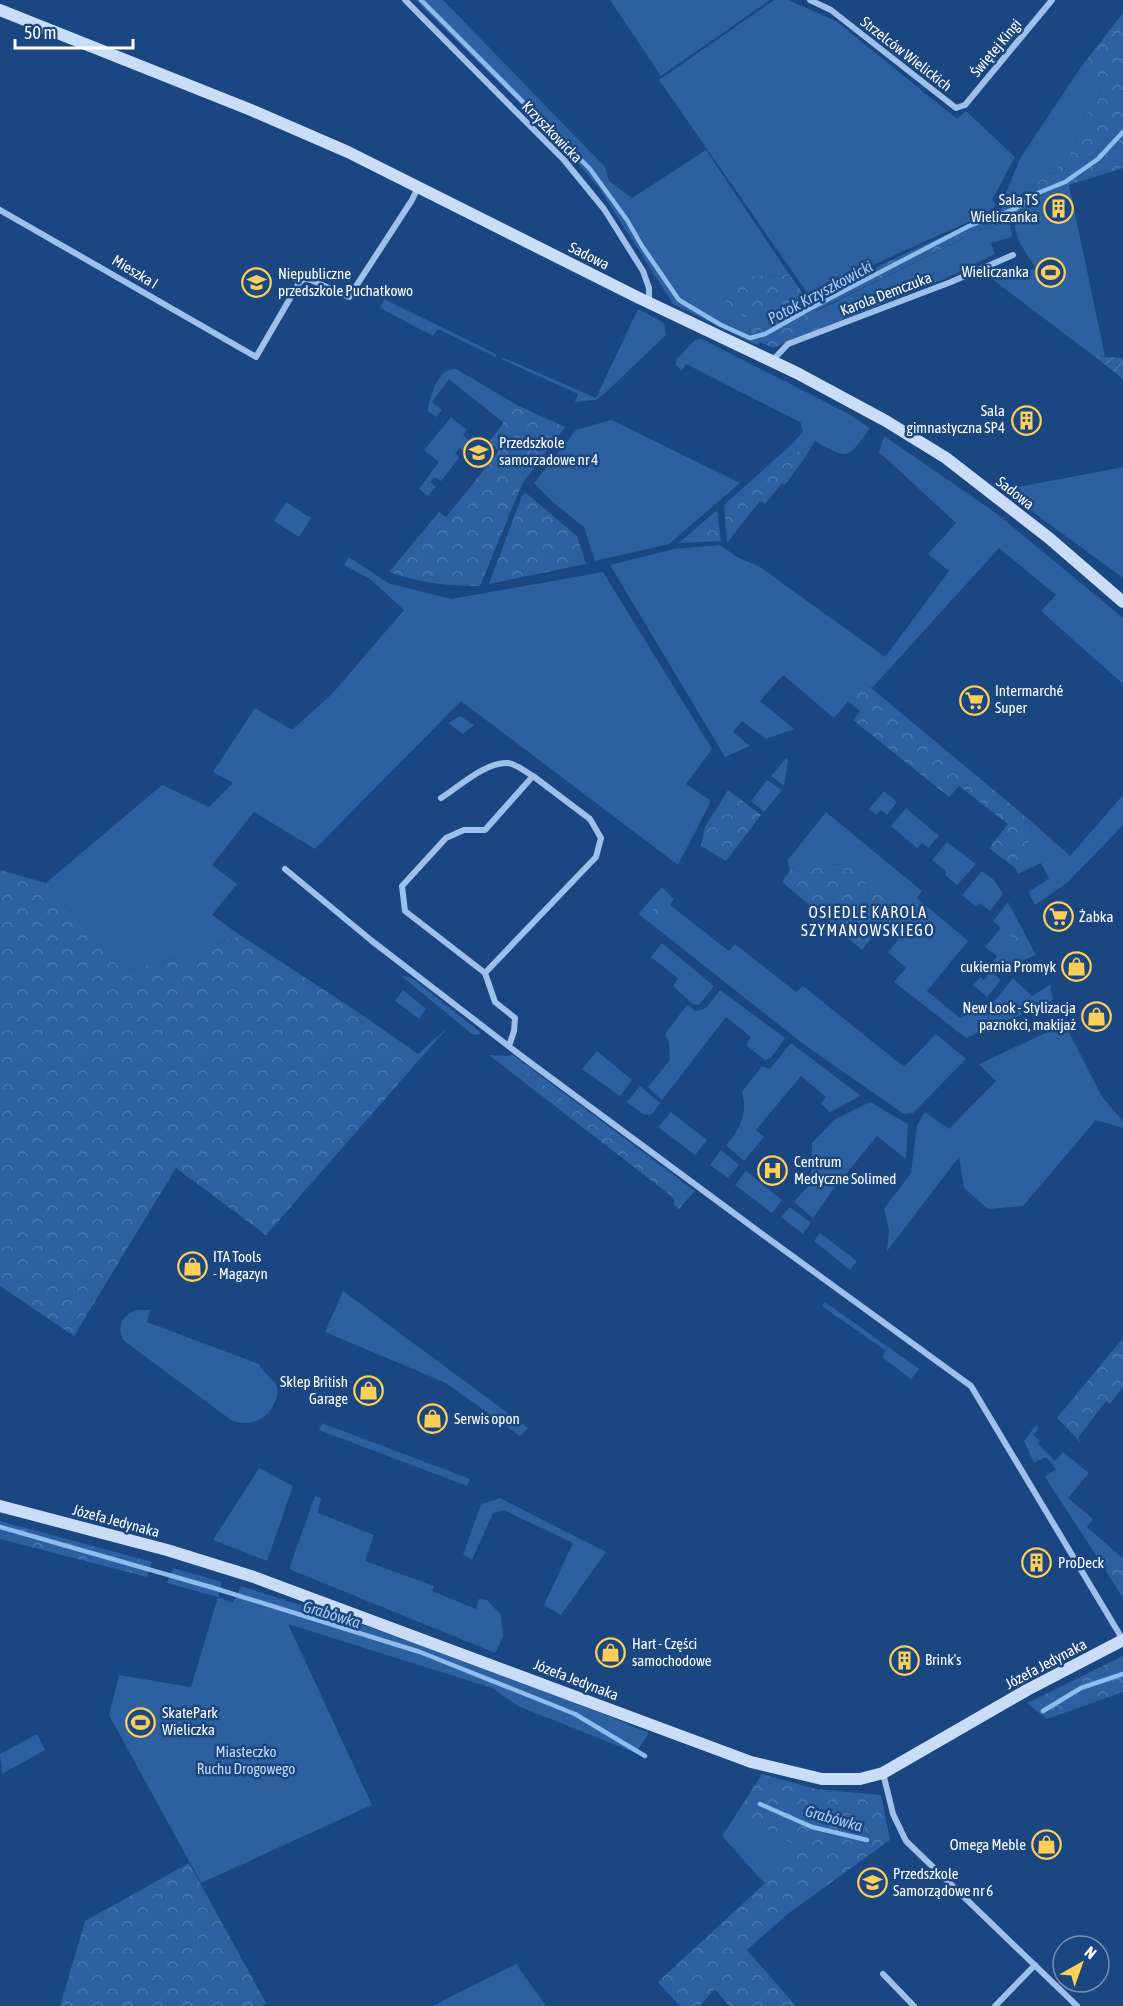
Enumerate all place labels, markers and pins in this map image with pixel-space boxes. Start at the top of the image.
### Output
place label: Sala TS Wieliczanka [971,191,1038,225]
building icon: Sala TS Wieliczanka [1043,193,1075,225]
sports icon: Wieliczanka [1034,256,1066,288]
place label: Wieliczanka [962,263,1029,280]
place label: Niepubliczne przedszkole Puchatkowo [278,265,413,299]
school or university icon: Niepubliczne przedszkole Puchatkowo [241,267,273,299]
place label: Sala gimnastyczna SP4 [906,402,1005,436]
building icon: Sala gimnastyczna SP4 [1010,404,1042,436]
place label: Przedszkole samorzadowe nr 4 [499,434,598,468]
school or university icon: Przedszkole samorzadowe nr 4 [462,436,494,468]
place label: Intermarché Super [995,682,1064,716]
supermarket icon: Intermarché Super [958,684,990,716]
supermarket icon: Żabka [1042,901,1074,933]
place label: Żabka [1079,908,1113,925]
shop icon: cukiernia Promyk [1061,951,1093,983]
place label: cukiernia Promyk [960,958,1056,975]
place label: New Look - Stylizacja paznokci, makijaż [963,999,1077,1033]
shop icon: New Look - Stylizacja paznokci, makijaż [1081,1001,1113,1033]
place label: Centrum Medyczne Solimed [794,1153,896,1187]
hospital icon: Centrum Medyczne Solimed [757,1155,789,1187]
place label: ITA Tools - Magazyn [213,1248,268,1282]
shop icon: ITA Tools - Magazyn [176,1250,208,1282]
place label: Sklep British Garage [280,1373,348,1407]
shop icon: Sklep British Garage [353,1375,385,1407]
shop icon: Serwis opon [417,1403,449,1435]
place label: Serwis opon [454,1410,520,1427]
building icon: ProDeck [1021,1547,1053,1579]
place label: ProDeck [1058,1554,1105,1571]
place label: Hart - Części samochodowe [632,1635,712,1669]
shop icon: Hart - Części samochodowe [595,1637,627,1669]
building icon: Brink's [888,1644,920,1676]
place label: Brink's [925,1651,962,1668]
place label: SkatePark Wieliczka [162,1704,218,1738]
sports icon: SkatePark Wieliczka [125,1706,157,1738]
shop icon: Omega Meble [1031,1829,1063,1861]
place label: Omega Meble [950,1836,1026,1853]
place label: Przedszkole Samorządowe nr 6 [893,1865,993,1899]
school or university icon: Przedszkole Samorządowe nr 6 [856,1867,888,1899]

